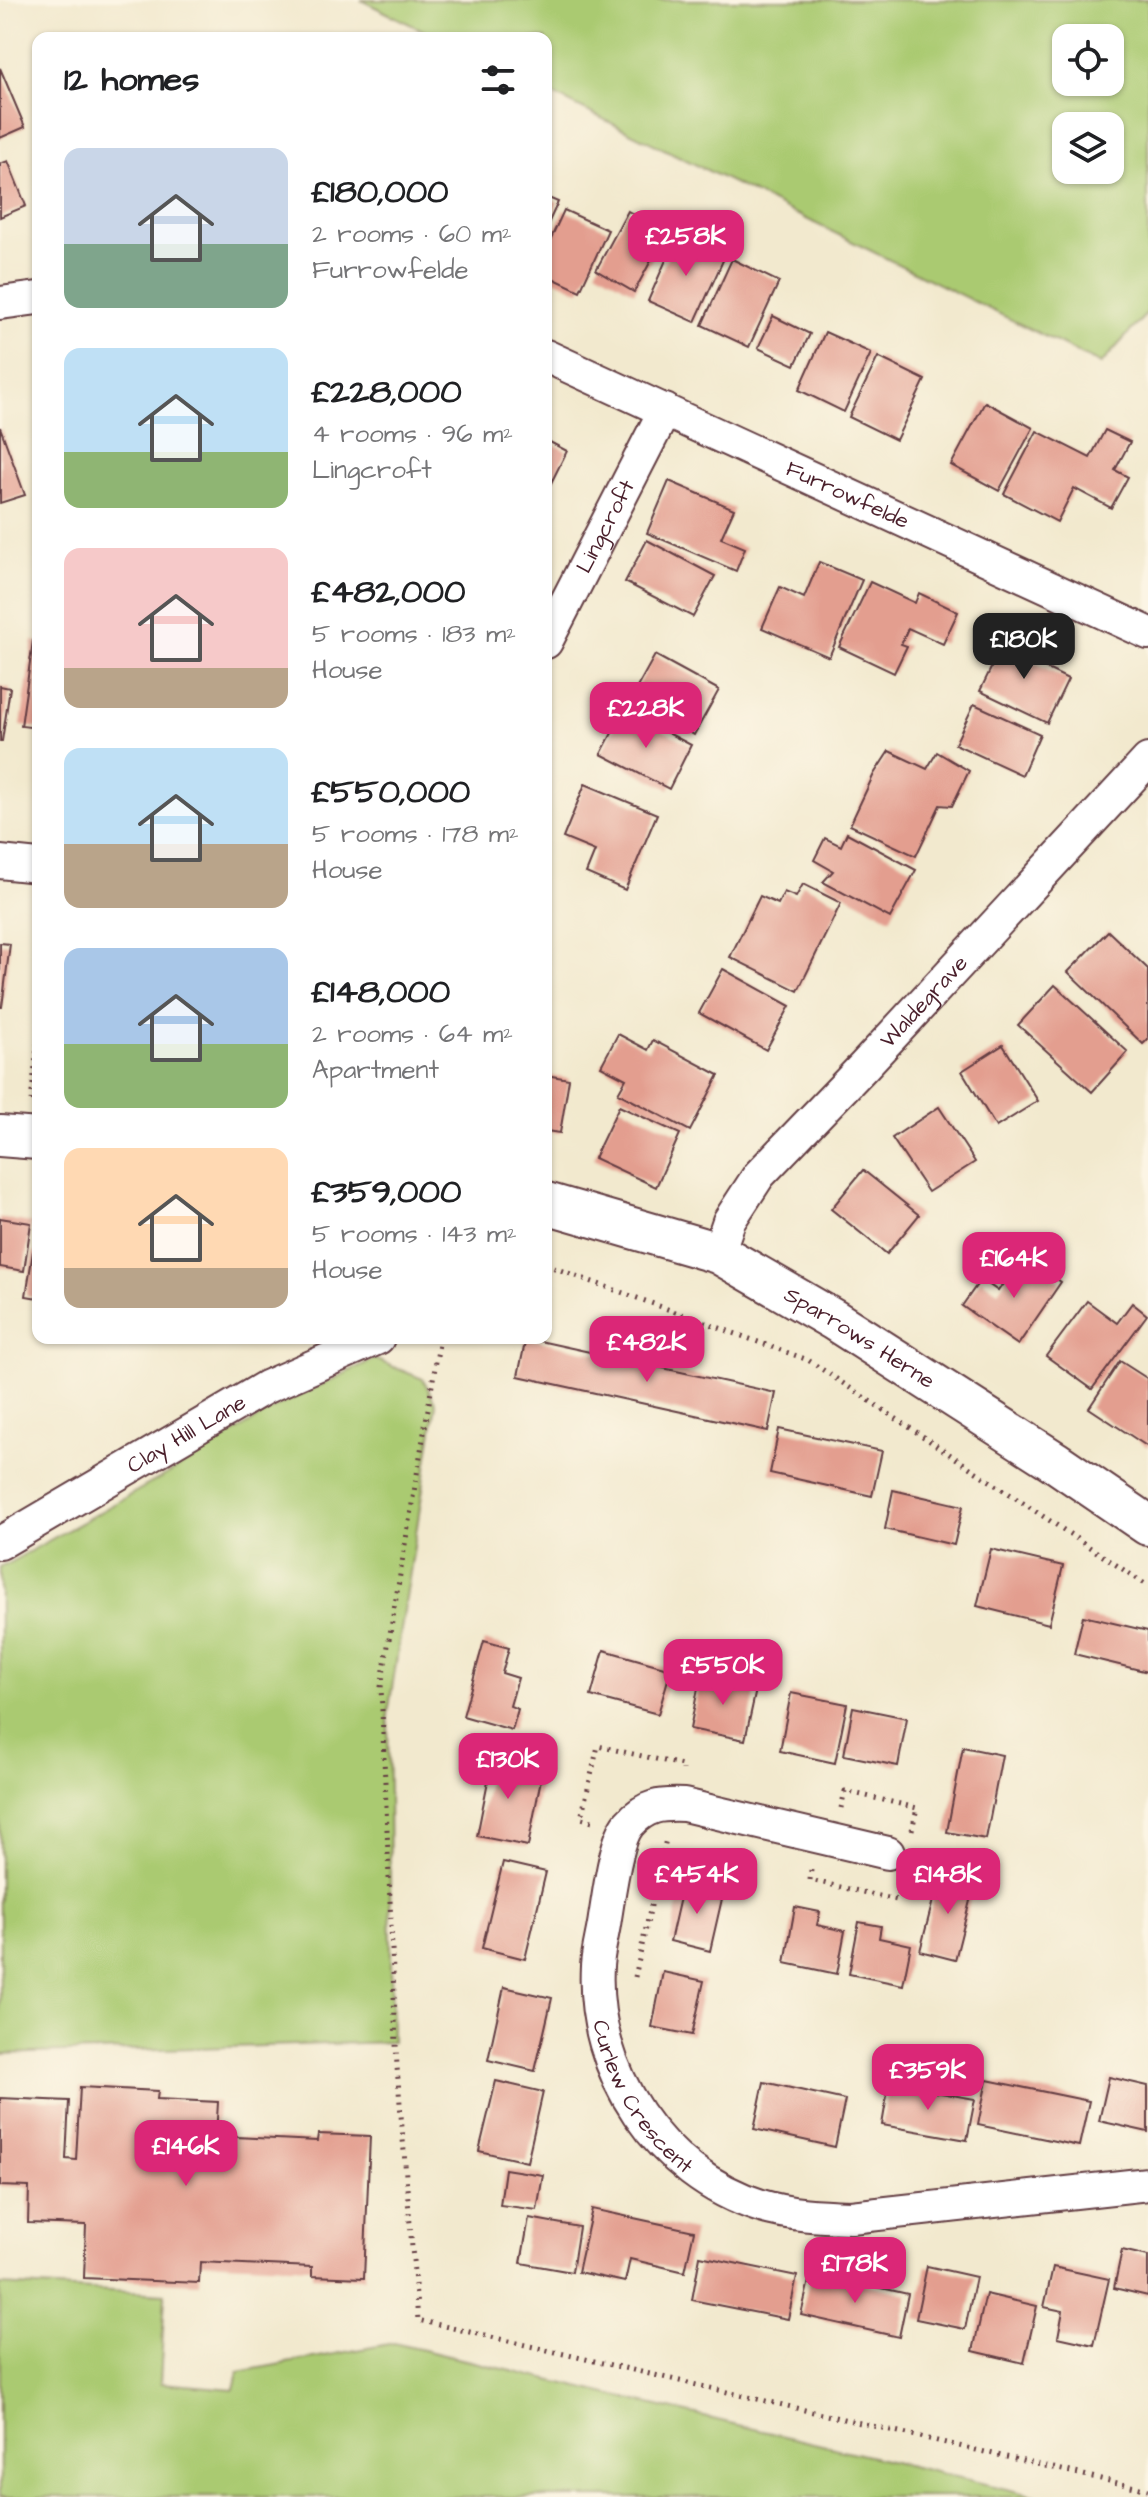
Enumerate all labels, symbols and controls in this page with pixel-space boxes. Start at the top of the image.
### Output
map controls [1052,24,1124,184]
button: locate [1052,24,1124,96]
text: 12 homes [64,56,199,104]
icon: filters [476,58,520,102]
button: layers [1052,112,1124,184]
text: £180,000 [312,168,449,216]
icon: home [128,180,224,276]
pin: £258K [630,210,742,278]
text: 2 rooms · 60 m² [312,216,512,252]
text: £258K [646,218,726,254]
text: Furrowfelde [312,252,469,288]
text: £228,000 [312,368,462,416]
icon: home [128,380,224,476]
text: 4 rooms · 96 m² [312,416,513,452]
text: Lingcroft [312,452,432,488]
street label: Furrowfelde [781,453,914,537]
street label: Lingcroft [568,474,642,578]
text: £482,000 [312,568,465,616]
icon: home [128,580,224,676]
pin: £180K [968,613,1080,681]
text: 5 rooms · 183 m² [312,616,516,652]
text: £180K [991,621,1057,657]
text: House [312,652,383,688]
pin: £228K [590,682,702,750]
text: £228K [608,690,684,726]
text: £550,000 [312,768,470,816]
icon: home [128,780,224,876]
text: 5 rooms · 178 m² [312,816,519,852]
text: House [312,852,383,888]
street label: Waldegrave [873,948,975,1055]
text: £148,000 [312,968,450,1016]
icon: home [128,980,224,1076]
text: 2 rooms · 64 m² [312,1016,513,1052]
text: Apartment [312,1052,439,1088]
text: £359,000 [312,1168,461,1216]
icon: home [128,1180,224,1276]
text: 5 rooms · 143 m² [312,1216,517,1252]
pin: £164K [958,1232,1070,1300]
text: £164K [980,1240,1048,1276]
text: House [312,1252,383,1288]
street label: Sparrows Herne [778,1279,941,1396]
pin: £482K [591,1316,703,1384]
text: £482K [607,1324,687,1360]
street label: Clay Hill Lane [121,1387,252,1481]
pin: £550K [667,1639,779,1707]
text: £550K [682,1647,764,1683]
pin: £130K [452,1733,564,1801]
text: £130K [477,1741,539,1777]
pin: £454K [641,1848,753,1916]
pin: £148K [892,1848,1004,1916]
text: £454K [655,1856,739,1892]
text: £148K [914,1856,982,1892]
street label: Curlew Crescent [585,2017,700,2181]
pin: £359K [872,2044,984,2112]
text: £359K [890,2052,966,2088]
pin: £146K [130,2120,242,2188]
text: £146K [152,2128,220,2164]
pin: £178K [799,2237,911,2305]
text: £178K [822,2245,888,2281]

